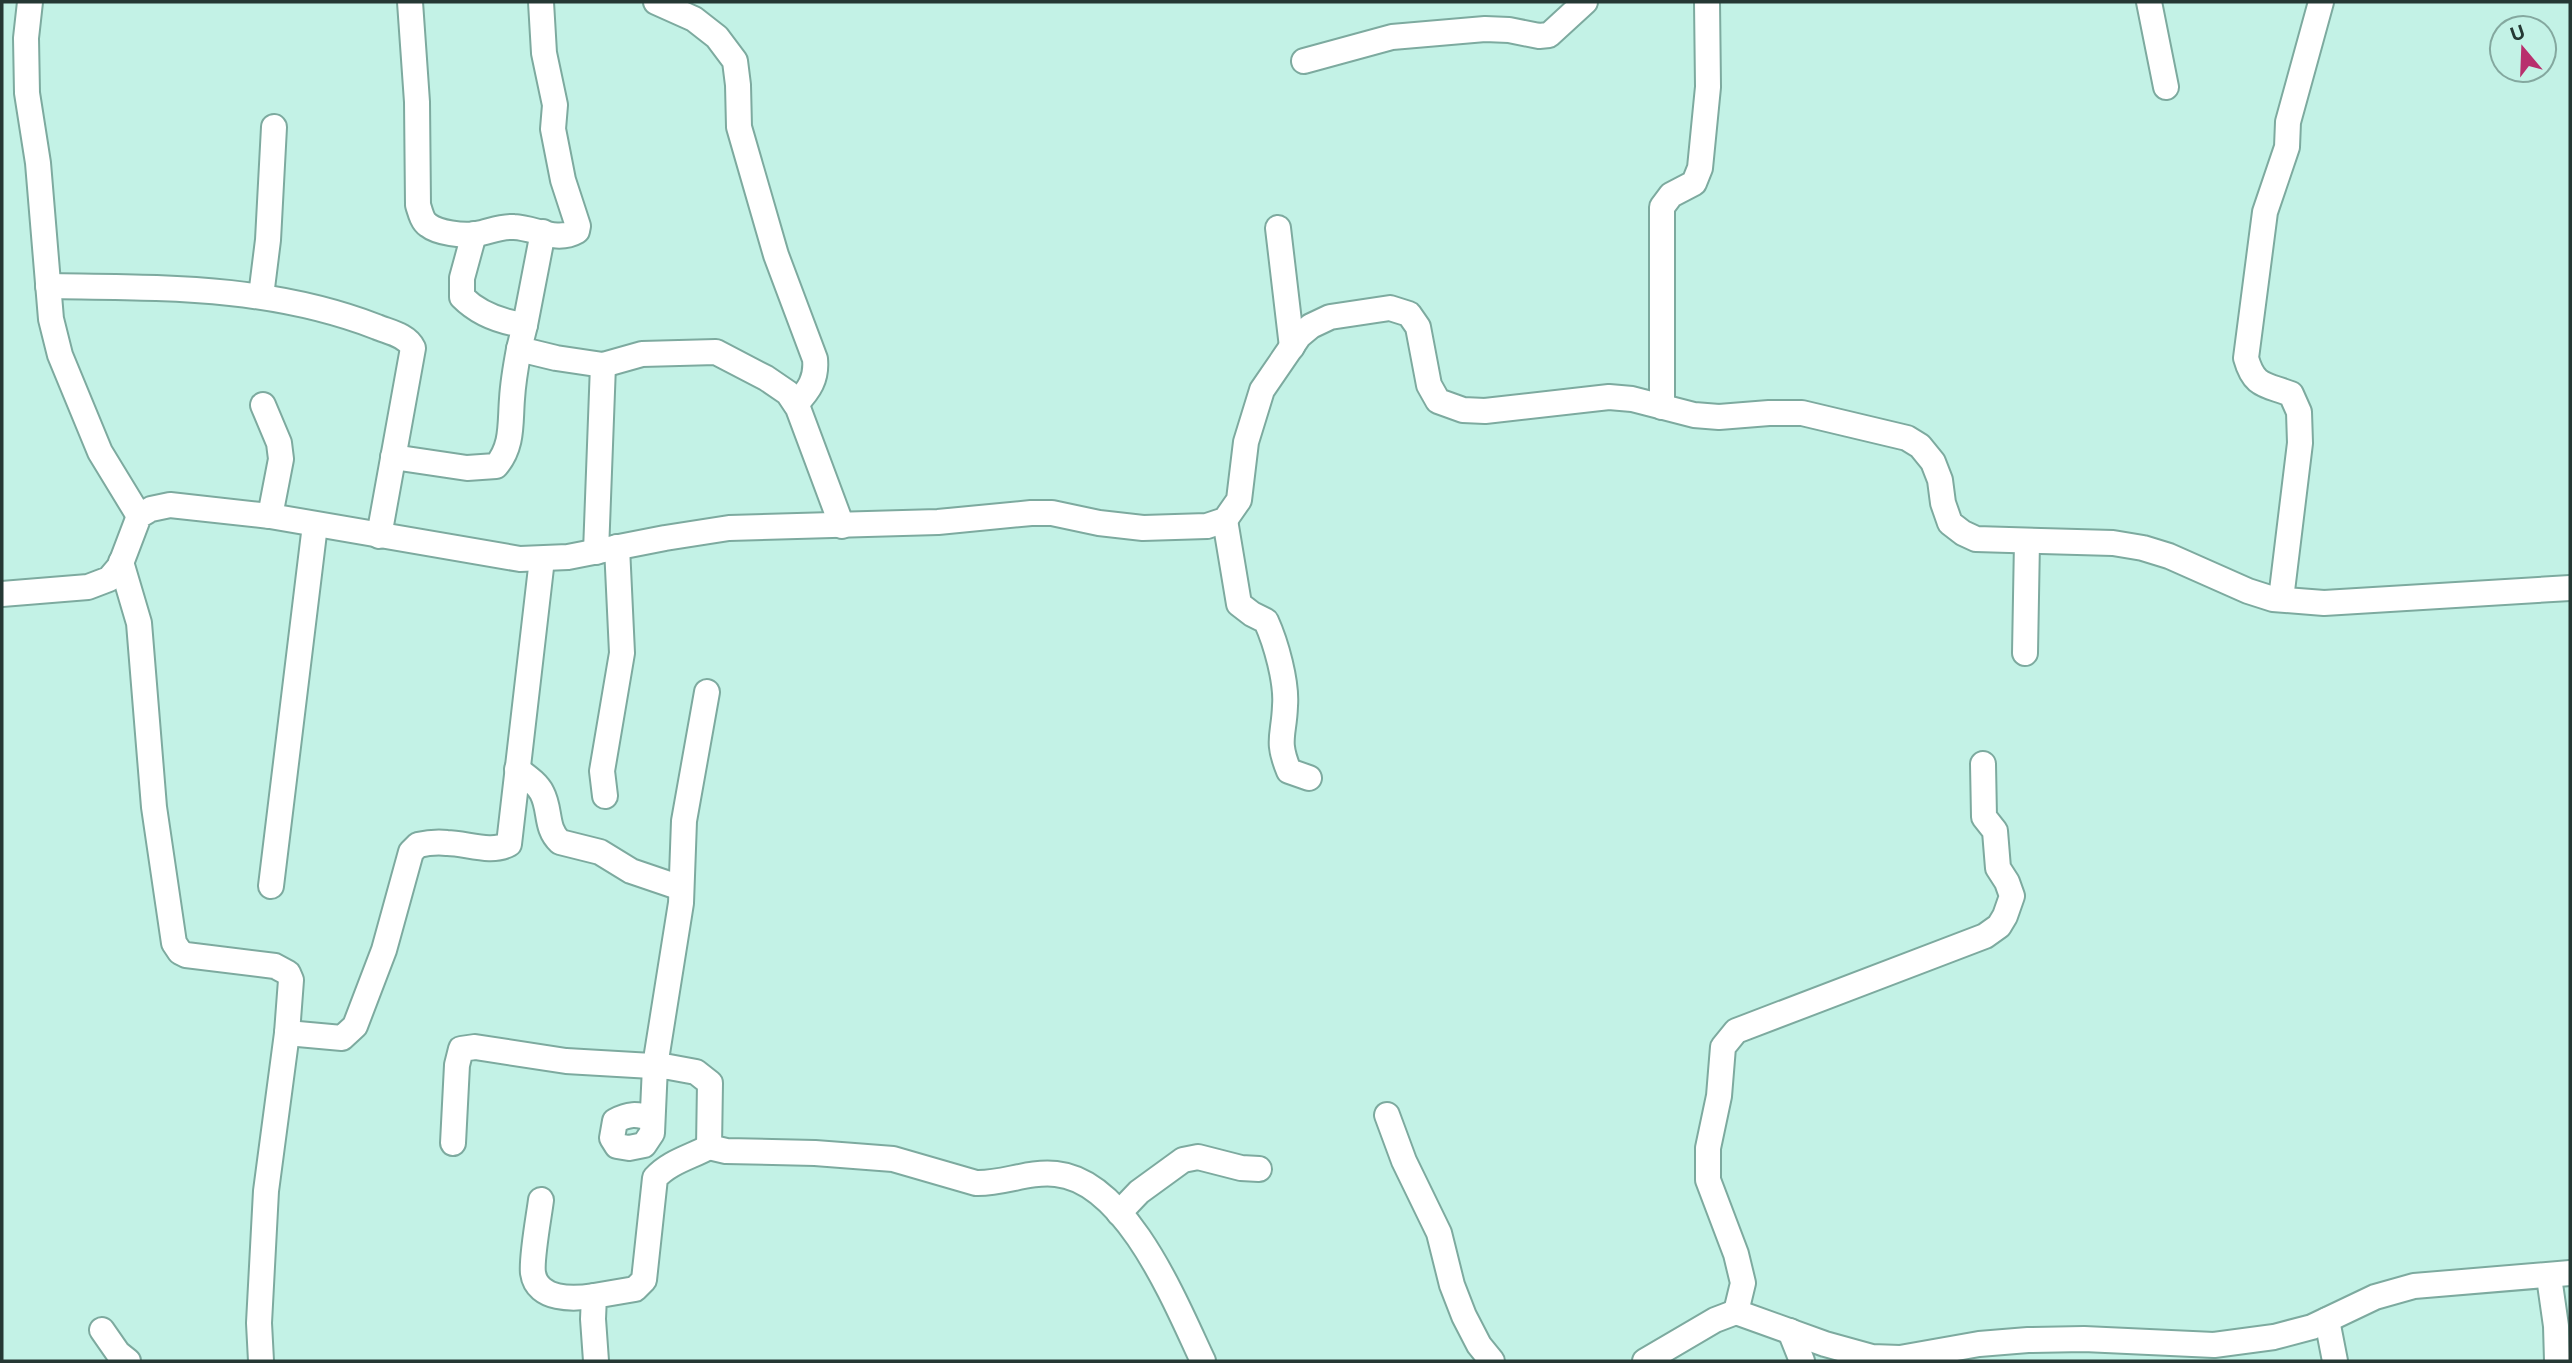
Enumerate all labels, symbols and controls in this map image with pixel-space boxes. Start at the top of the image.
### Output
north arrow [2488,14,2558,84]
text: U [2507,20,2528,47]

